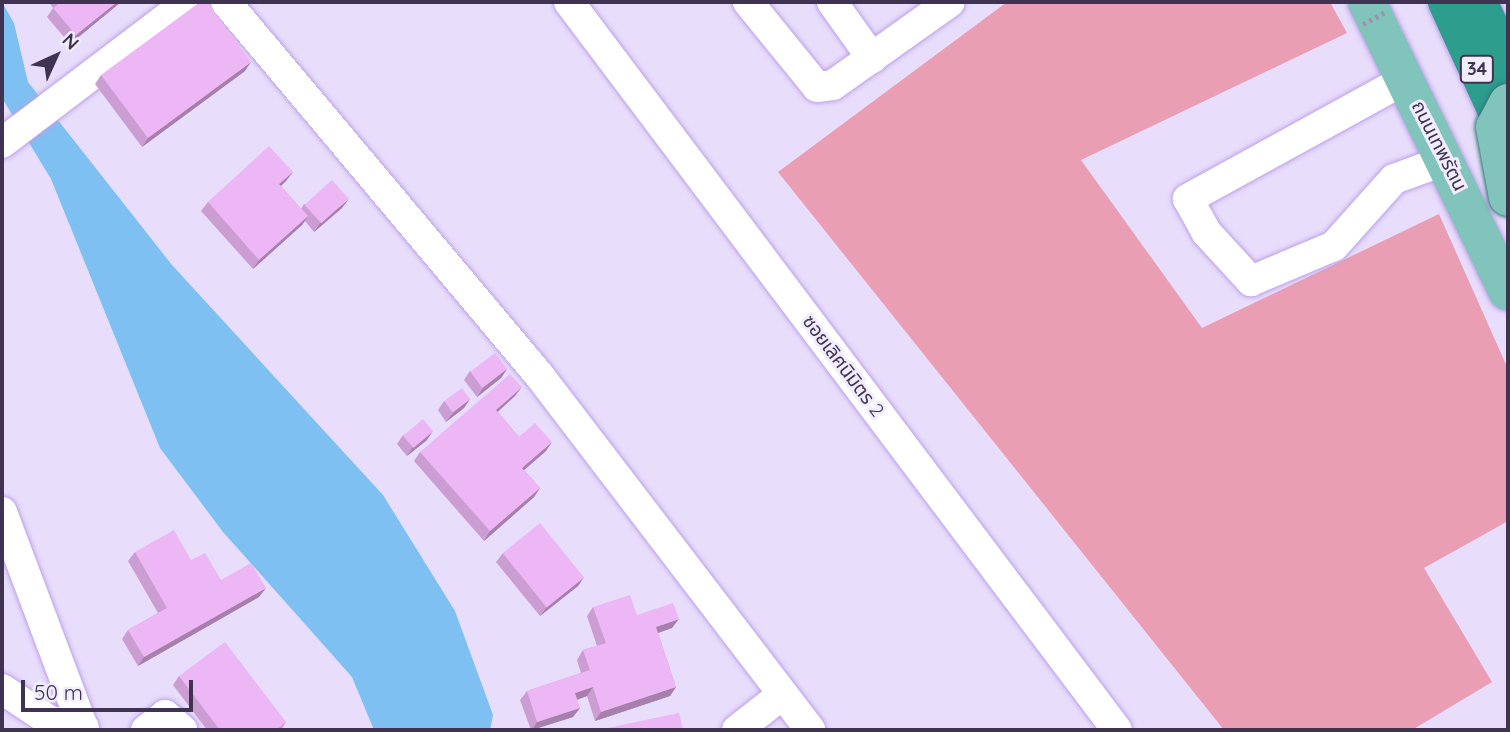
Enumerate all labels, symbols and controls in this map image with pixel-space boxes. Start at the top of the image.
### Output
north arrow [21,21,91,91]
text: N [57,28,84,55]
road number: 34 [1460,55,1494,84]
street label: ถนนเทพรัตน [1407,97,1471,195]
street label: ซอยเลิศนิมิตร 2 [797,311,889,421]
scale bar [24,666,196,710]
text: 50 m [34,679,83,705]

